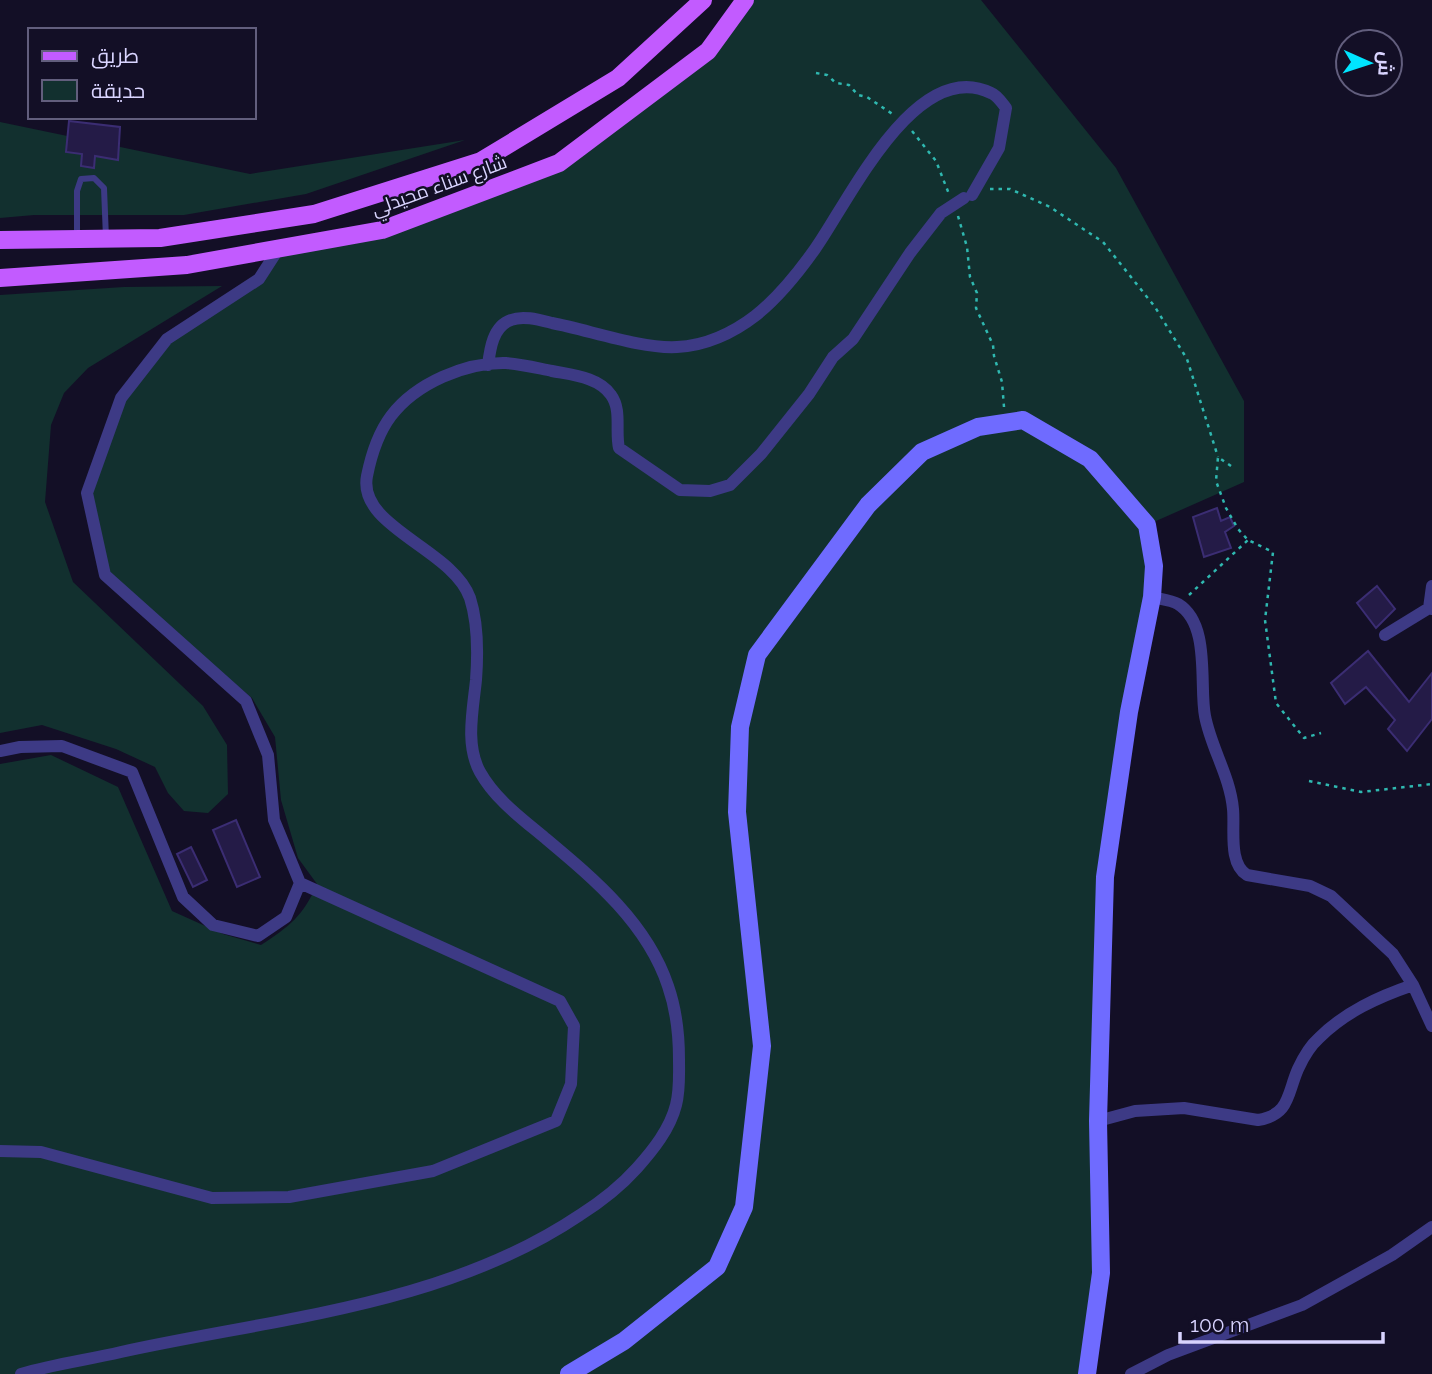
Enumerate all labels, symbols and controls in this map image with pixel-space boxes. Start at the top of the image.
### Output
legend [28,28,256,119]
north arrow [1334,28,1404,98]
text: طريق [91,43,139,69]
text: ش [1373,51,1398,77]
text: حديقة [91,78,145,103]
street label: شارع سناء محيدلي [368,150,511,223]
scale bar [1180,1300,1383,1344]
text: 100 m [1190,1312,1249,1337]

